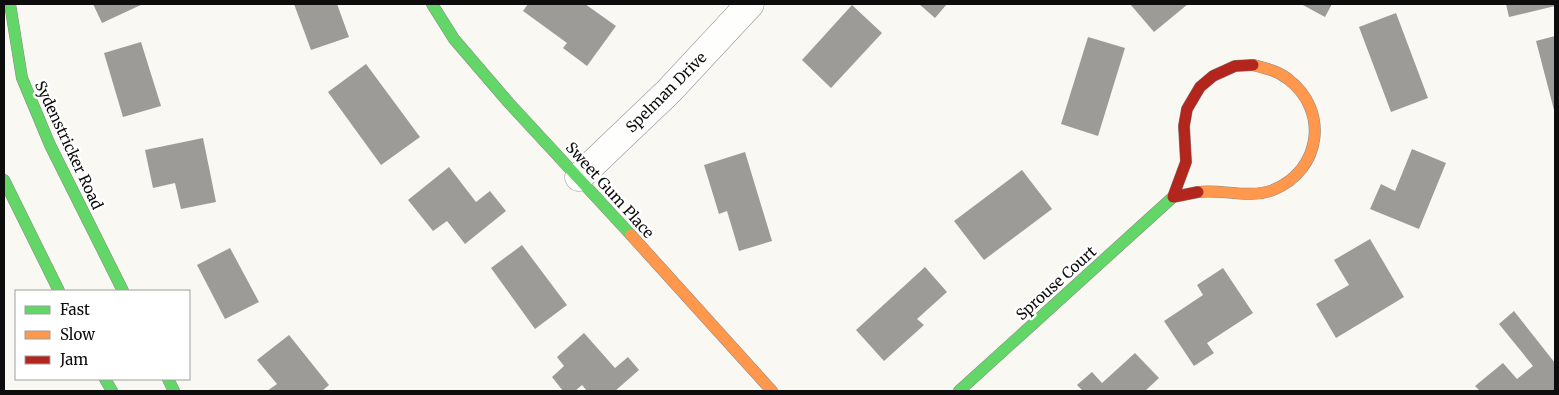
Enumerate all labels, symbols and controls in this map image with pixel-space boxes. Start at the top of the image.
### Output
street label: Spelman Drive [622,48,710,136]
street label: Sydenstricker Road [31,78,107,212]
street label: Sweet Gum Place [562,138,658,242]
street label: Sprouse Court [1012,242,1100,324]
legend [15,290,190,380]
text: Fast [60,300,90,319]
text: Slow [60,325,95,344]
text: Jam [59,350,88,369]

